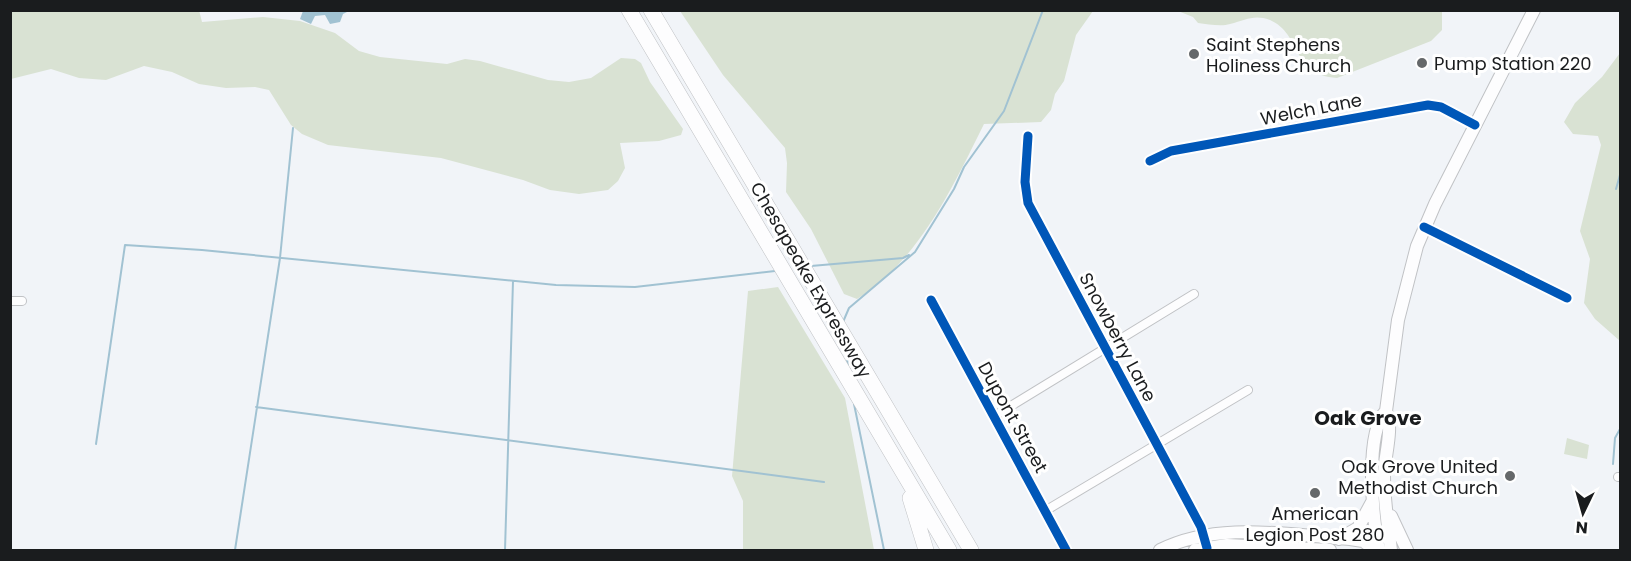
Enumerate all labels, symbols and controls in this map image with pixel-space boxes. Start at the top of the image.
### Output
place label: Saint Stephens Holiness Church [1206,32,1351,78]
marker: Saint Stephens Holiness Church [1187,47,1201,61]
place label: Pump Station 220 [1434,51,1592,76]
marker: Pump Station 220 [1415,56,1429,70]
street label: Welch Lane [1258,87,1364,131]
street label: Chesapeake Expressway [745,177,877,383]
street label: Snowberry Lane [1073,268,1163,406]
street label: Dupont Street [972,357,1054,477]
district label: Oak Grove [1314,404,1422,432]
place label: Oak Grove United Methodist Church [1338,454,1498,500]
marker: Oak Grove United Methodist Church [1503,469,1517,483]
north arrow [1553,483,1613,543]
marker: American Legion Post 280 [1308,486,1322,500]
place label: American Legion Post 280 [1245,501,1385,547]
text: N [1575,515,1589,539]

